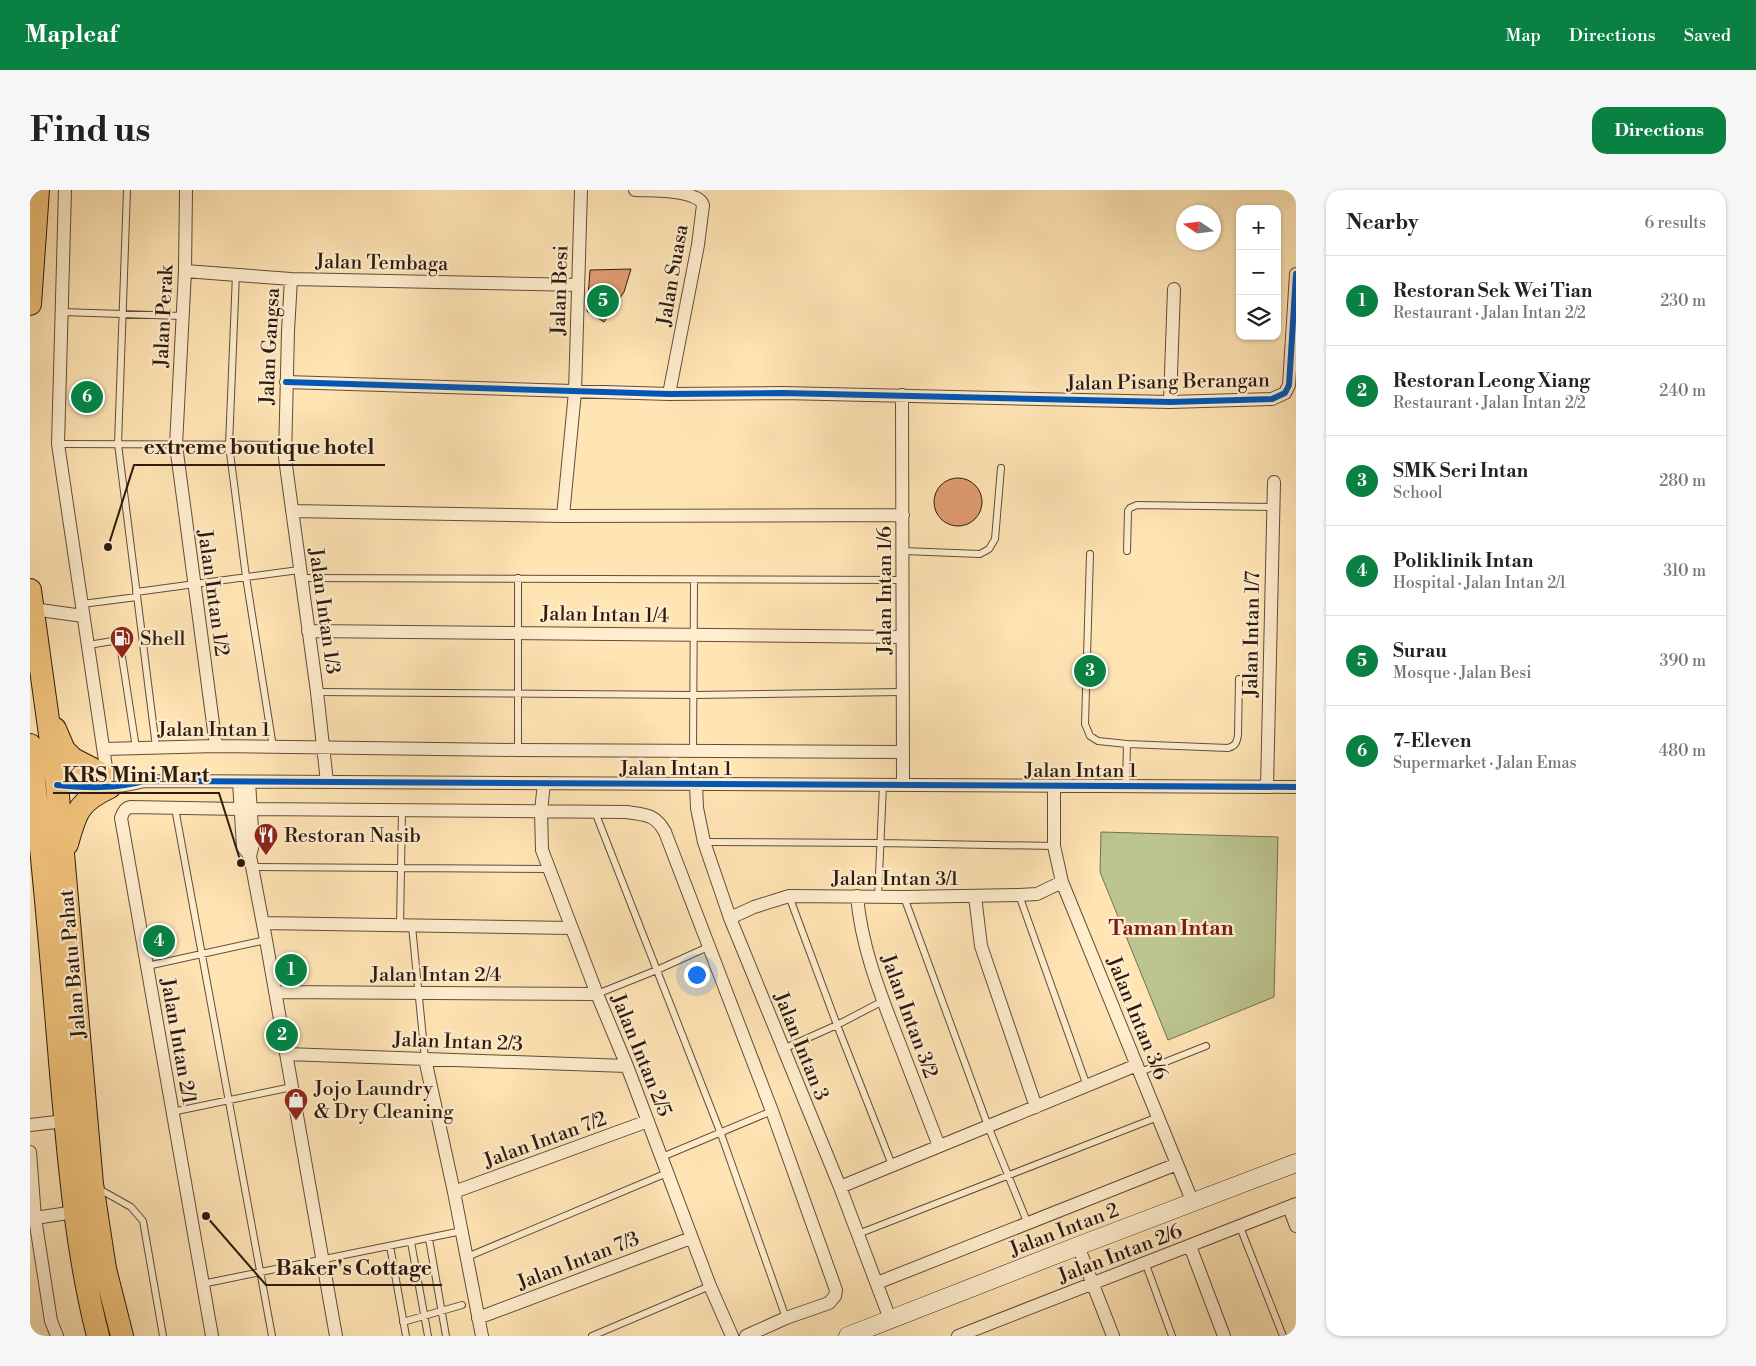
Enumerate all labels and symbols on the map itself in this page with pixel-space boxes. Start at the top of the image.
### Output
north arrow [1176,205,1221,250]
street label: Jalan Suasa [652,222,695,329]
street label: Jalan Besi [546,244,575,337]
street label: Jalan Tembaga [314,250,449,277]
street label: Jalan Perak [149,263,180,369]
pin: 5 [587,282,619,320]
street label: Jalan Gangsa [255,286,286,406]
street label: Jalan Pisang Berangan [1065,368,1270,397]
pin: 6 [71,378,103,416]
callout: extreme boutique hotel [134,429,385,465]
text: extreme boutique hotel [143,435,375,461]
street label: Jalan Intan 1/6 [873,526,898,655]
street label: Jalan Intan 1/2 [191,527,234,658]
street label: Jalan Intan 1/3 [302,545,345,676]
street label: Jalan Intan 1/7 [1239,571,1266,698]
street label: Jalan Intan 1/4 [540,602,669,629]
fuel station icon: Shell [109,625,135,659]
place label: Shell [140,627,185,652]
pin: 3 [1074,652,1106,690]
street label: Jalan Intan 1 [157,718,271,743]
callout: KRS Mini Mart [53,757,219,793]
street label: Jalan Intan 1 [619,757,733,782]
street label: Jalan Intan 1 [1024,759,1138,784]
text: KRS Mini Mart [63,763,210,789]
restaurant icon: Restoran Nasib [253,822,279,856]
place label: Restoran Nasib [284,824,421,849]
street label: Jalan Intan 3/1 [830,867,959,892]
street label: Jalan Batu Pahat [55,888,93,1040]
district label: Taman Intan [1108,916,1234,942]
pin: 4 [143,922,175,960]
street label: Jalan Intan 3/2 [874,950,943,1082]
pin: 1 [275,951,307,989]
street label: Jalan Intan 3/6 [1100,952,1173,1084]
your location [684,962,710,988]
street label: Jalan Intan 2/4 [370,963,502,988]
street label: Jalan Intan 2/1 [154,975,201,1107]
street label: Jalan Intan 3 [767,988,834,1104]
street label: Jalan Intan 2/5 [604,990,677,1120]
pin: 2 [266,1016,298,1054]
street label: Jalan Intan 2/3 [392,1028,523,1057]
place label: Jojo Laundry & Dry Cleaning [313,1077,454,1125]
shop icon: Jojo Laundry & Dry Cleaning [283,1087,309,1121]
street label: Jalan Intan 7/2 [480,1107,610,1175]
street label: Jalan Intan 2 [1005,1198,1123,1263]
street label: Jalan Intan 2/6 [1054,1219,1186,1290]
street label: Jalan Intan 7/3 [513,1227,643,1296]
callout: Baker's Cottage [266,1249,442,1285]
text: Baker's Cottage [276,1256,432,1282]

